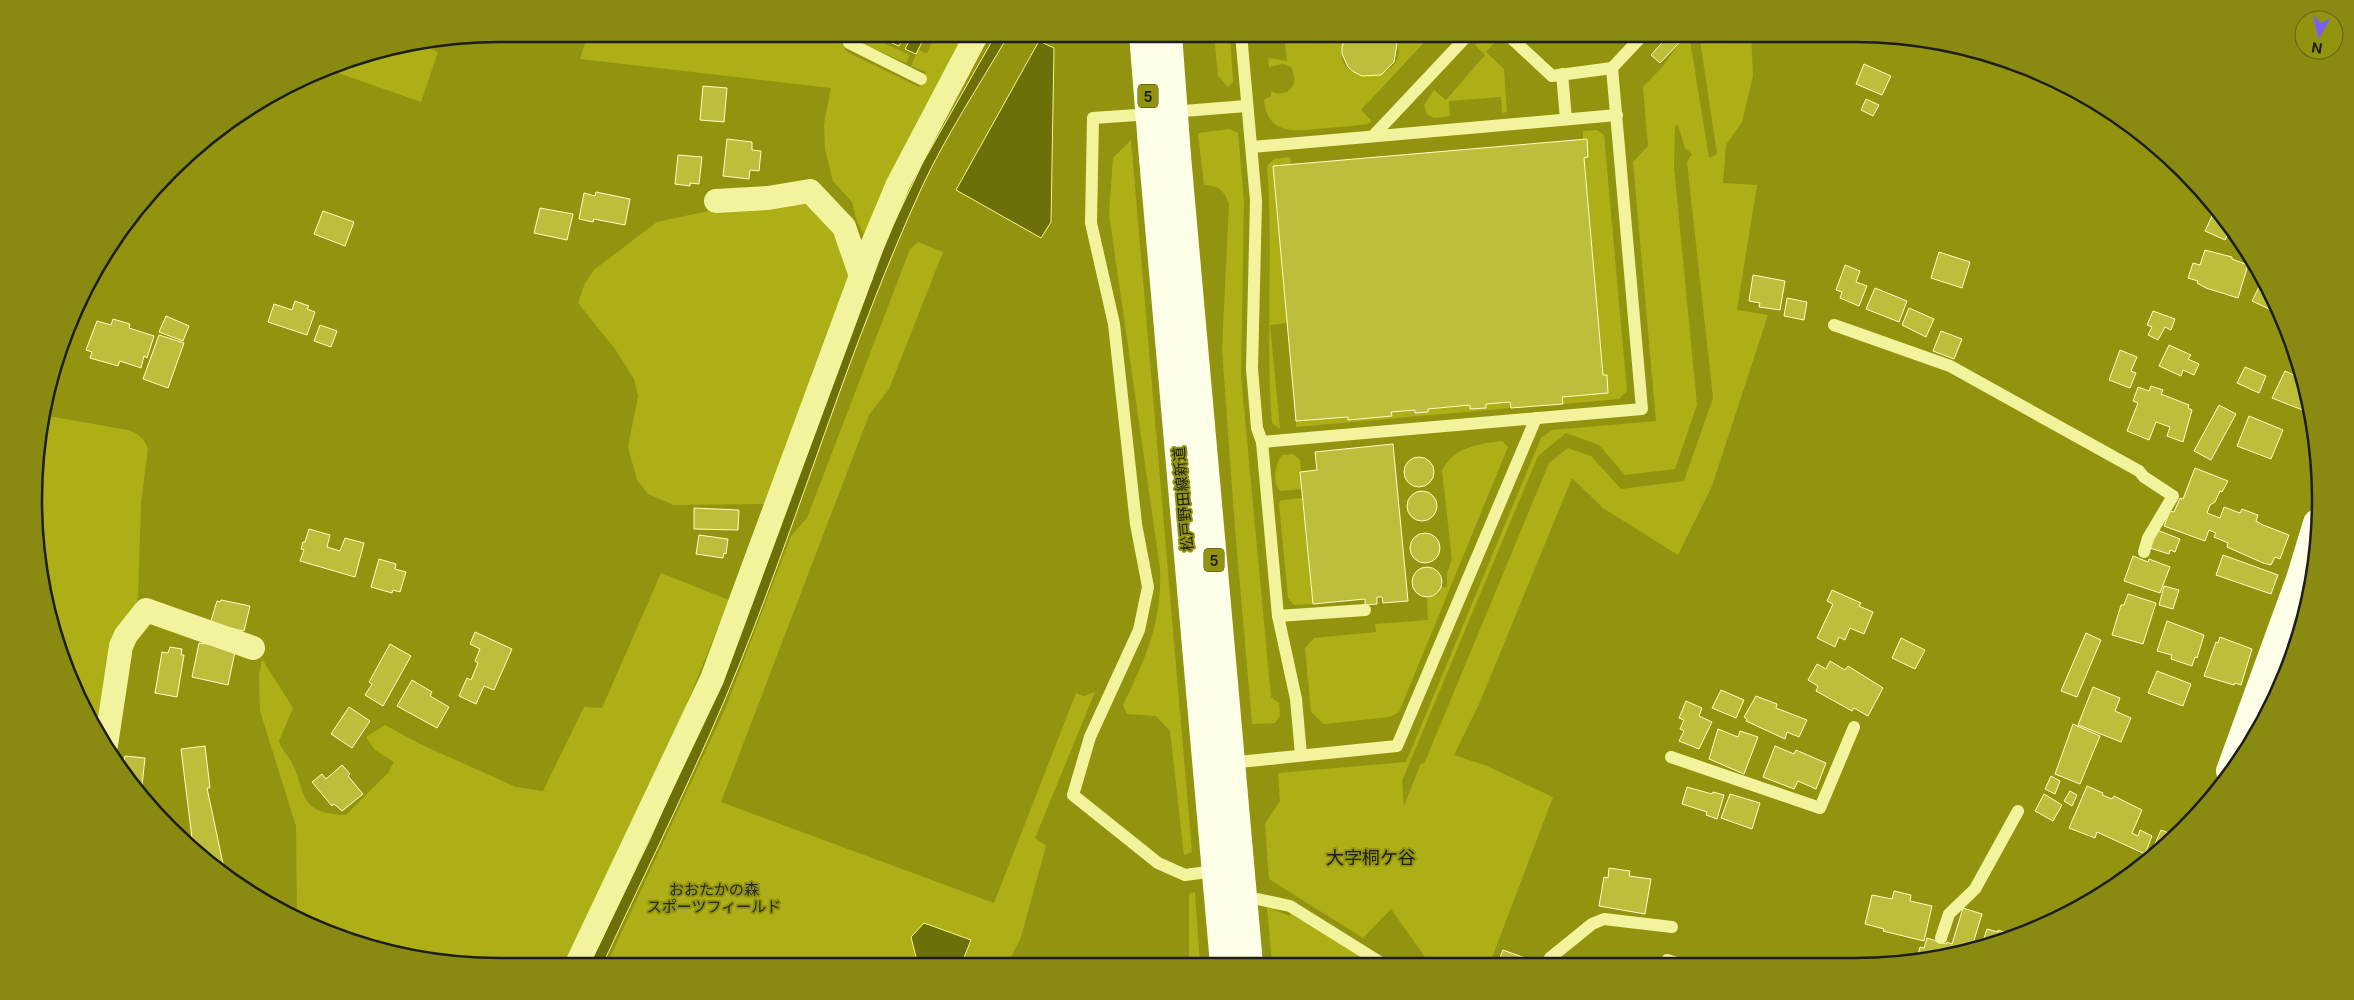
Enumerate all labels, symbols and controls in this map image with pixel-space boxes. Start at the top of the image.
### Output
north arrow [2294,10,2344,60]
text: N [2310,39,2323,58]
road number: 5 [1138,84,1158,108]
street label: 松戸野田線新道 [1169,446,1197,552]
road number: 5 [1204,548,1224,572]
district label: 大字桐ケ谷 [1326,847,1416,868]
park label: おおたかの森 スポーツフィールド [647,880,781,916]

